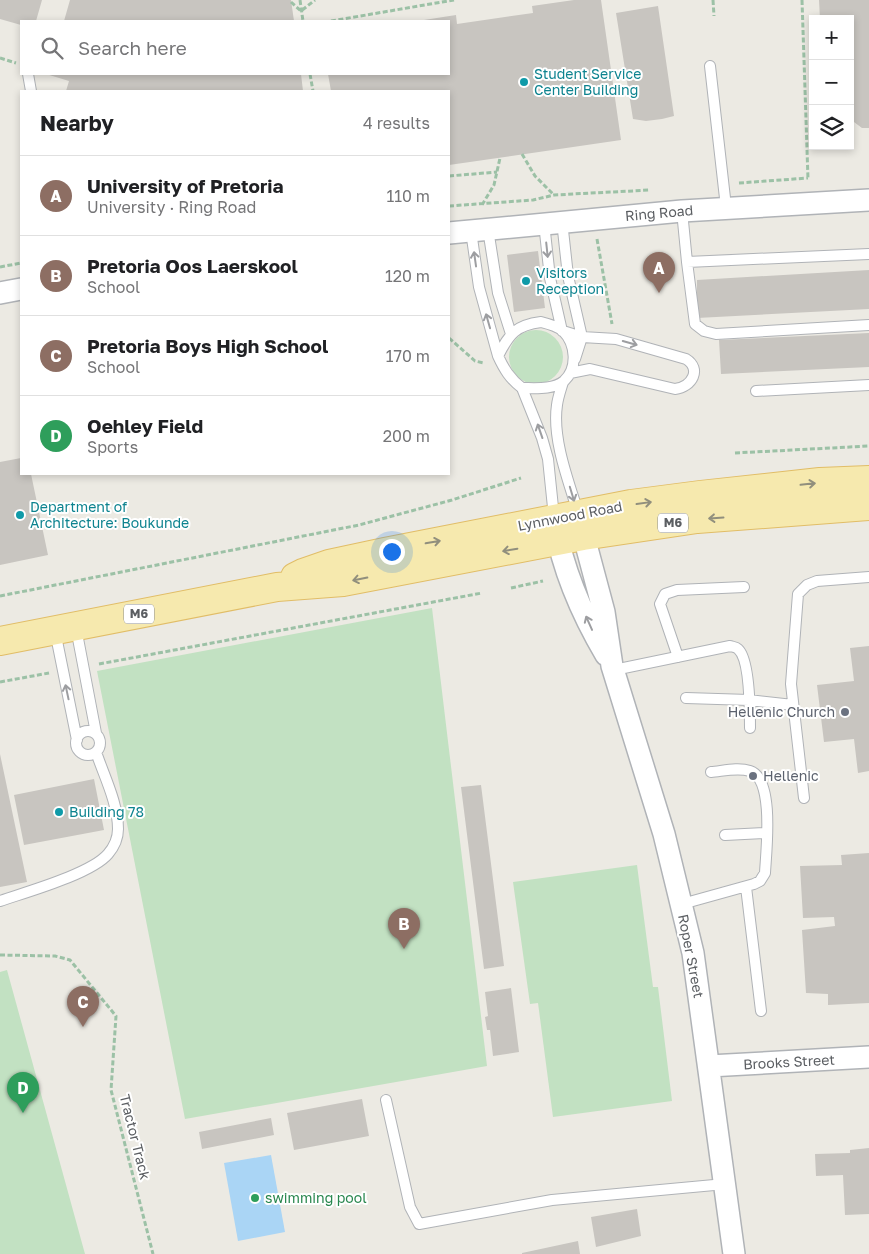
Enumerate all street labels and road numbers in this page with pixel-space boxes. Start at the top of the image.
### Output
street label: Ring Road [624,201,694,224]
street label: Lynnwood Road [516,497,624,534]
road number: M6 [658,514,688,532]
road number: M6 [124,604,154,624]
street label: Roper Street [675,913,708,999]
street label: Brooks Street [743,1051,835,1072]
street label: Tractor Track [117,1092,154,1181]

